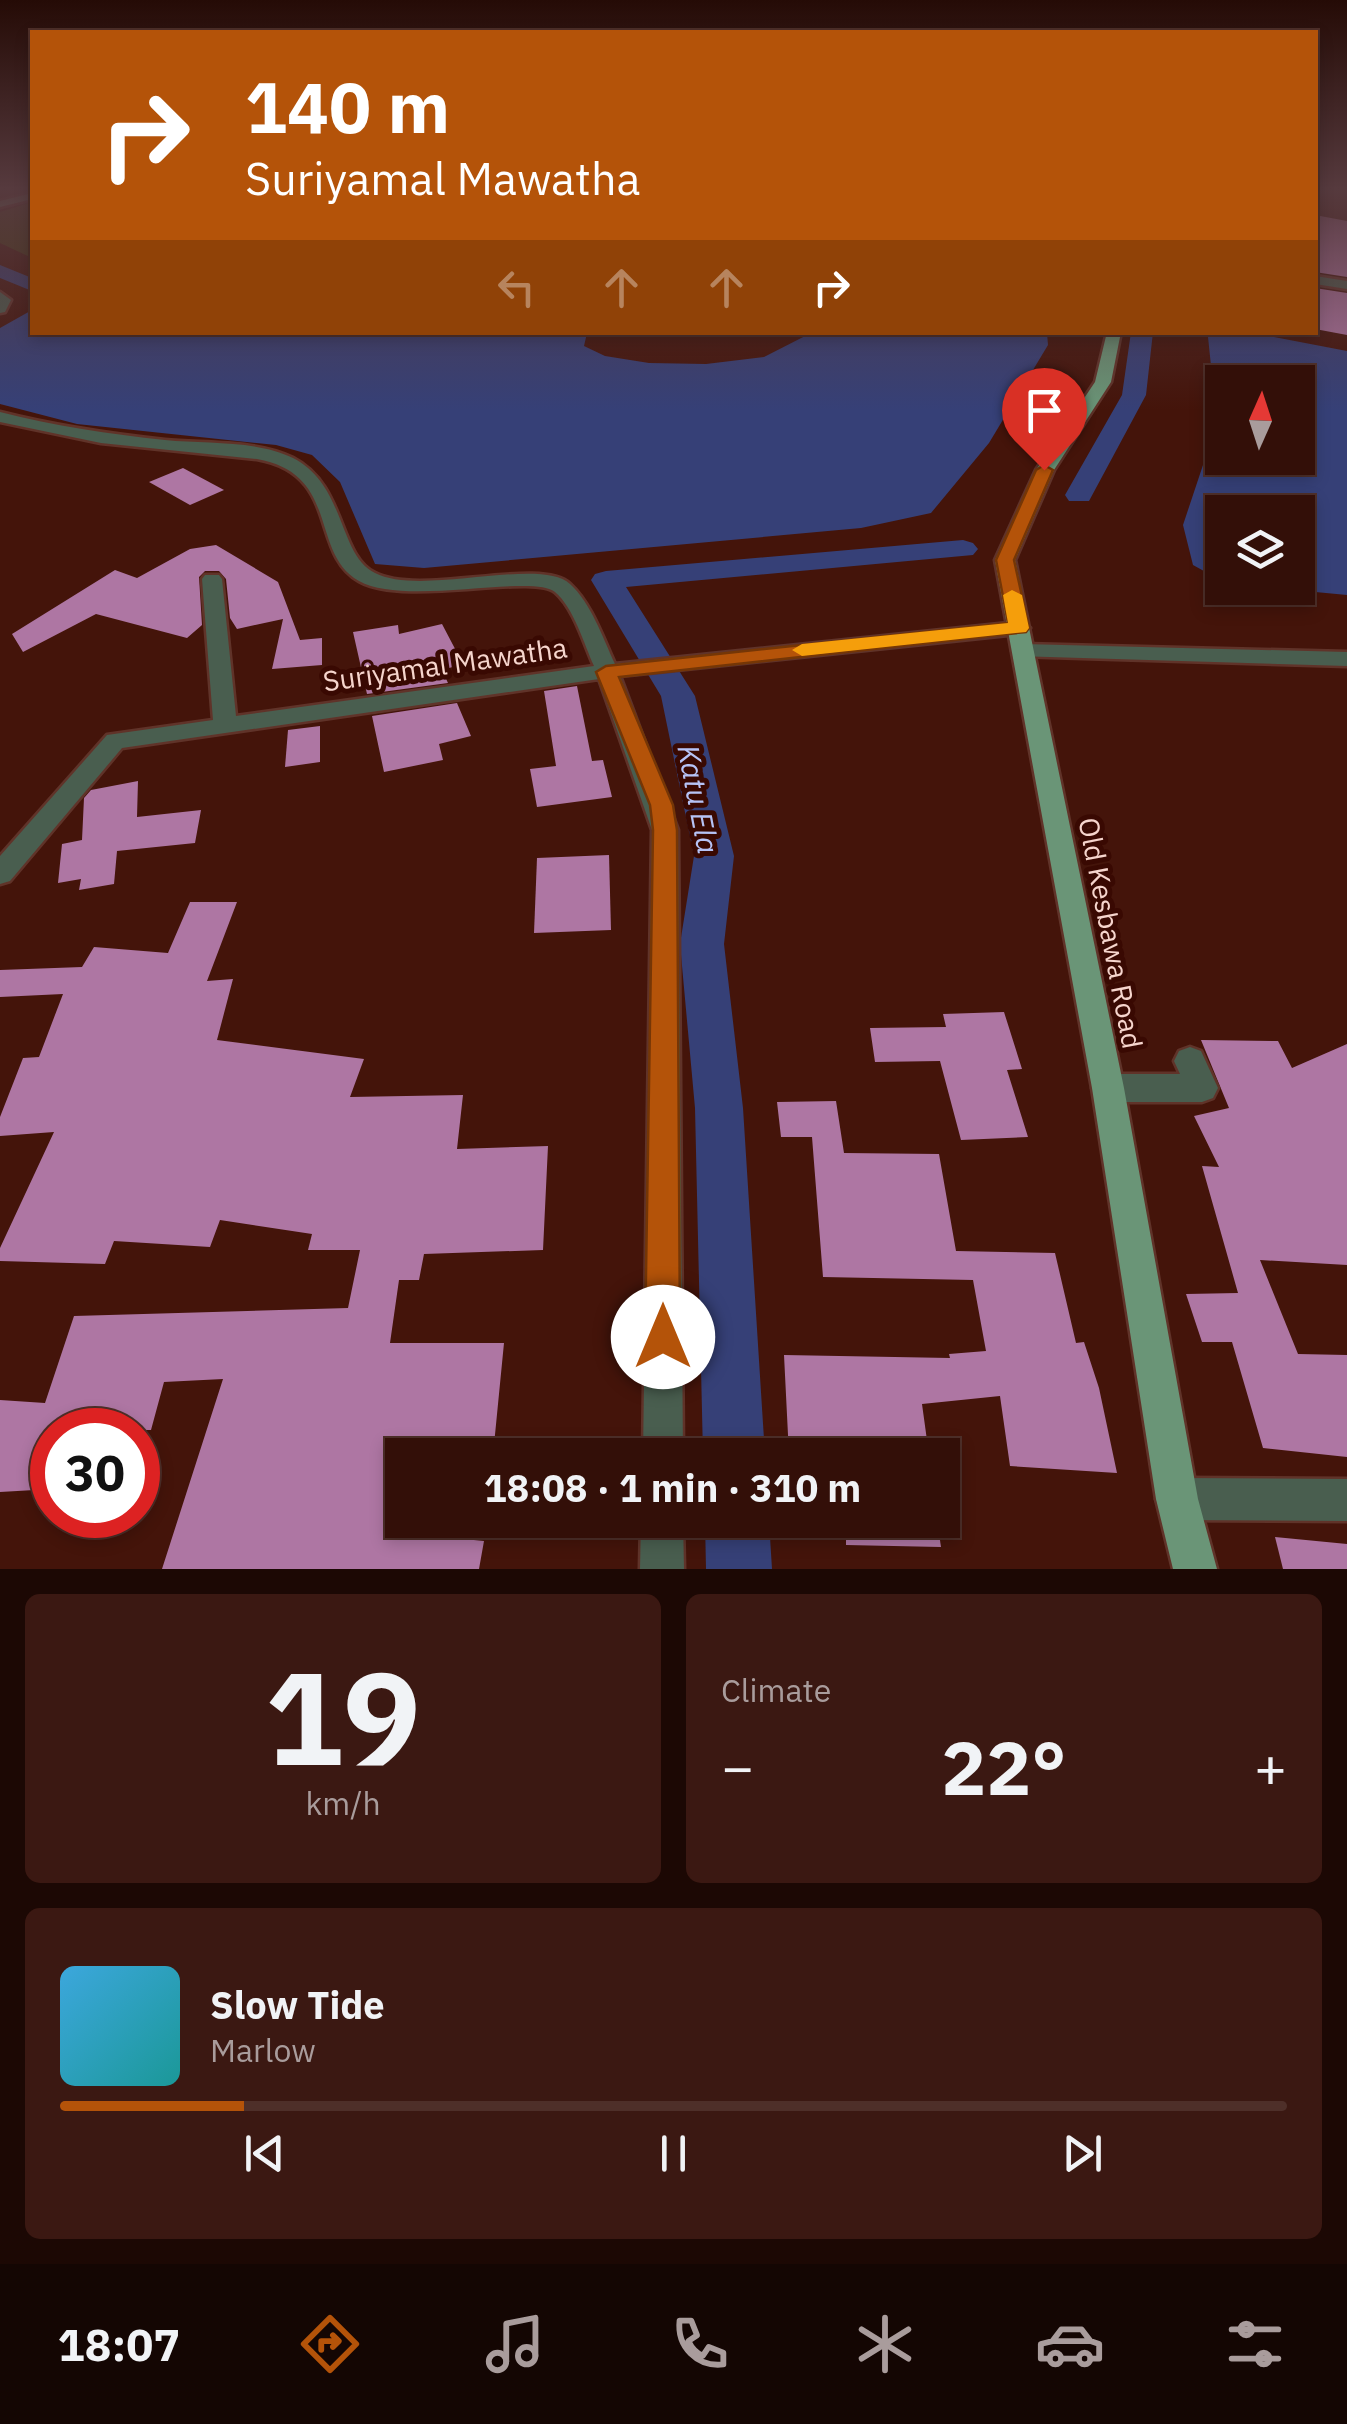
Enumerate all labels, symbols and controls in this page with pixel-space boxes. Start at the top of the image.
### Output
text: 140 m [245,61,450,152]
icon: right [80,70,210,200]
text: Suriyamal Mawatha [245,149,641,207]
icon: left [489,260,544,315]
icon: ahead [594,260,649,315]
icon: ahead [699,260,754,315]
icon: right [804,260,859,315]
north arrow [1205,365,1315,475]
map controls [1205,365,1315,605]
pin [1002,368,1087,471]
icon: arrive [1017,383,1072,438]
button: layers [1205,495,1315,605]
street label: Suriyamal Mawatha [321,629,569,699]
water label: Katu Ela [669,741,729,857]
street label: Old Kesbawa Road [1070,814,1152,1052]
position arrow [611,1285,715,1389]
speed limit sign: 30 [30,1408,160,1538]
text: 18:08 · 1 min · 310 m [484,1463,861,1512]
text: 19 [265,1632,421,1801]
text: Climate [721,1669,831,1711]
text: 22° [941,1718,1067,1816]
text: − [721,1731,754,1802]
text: + [1254,1731,1287,1802]
text: km/h [305,1782,381,1824]
text: Slow Tide [210,1980,385,2029]
text: Marlow [210,2029,316,2071]
icon: previous [237,2126,292,2181]
icon: pause [646,2126,701,2181]
icon: next [1055,2126,1110,2181]
icon: directions [295,2309,365,2379]
icon: music [480,2309,550,2379]
icon: phone [665,2309,735,2379]
icon: climate [850,2309,920,2379]
icon: car [1035,2309,1105,2379]
icon: filters [1220,2309,1290,2379]
text: 18:07 [57,2315,180,2373]

